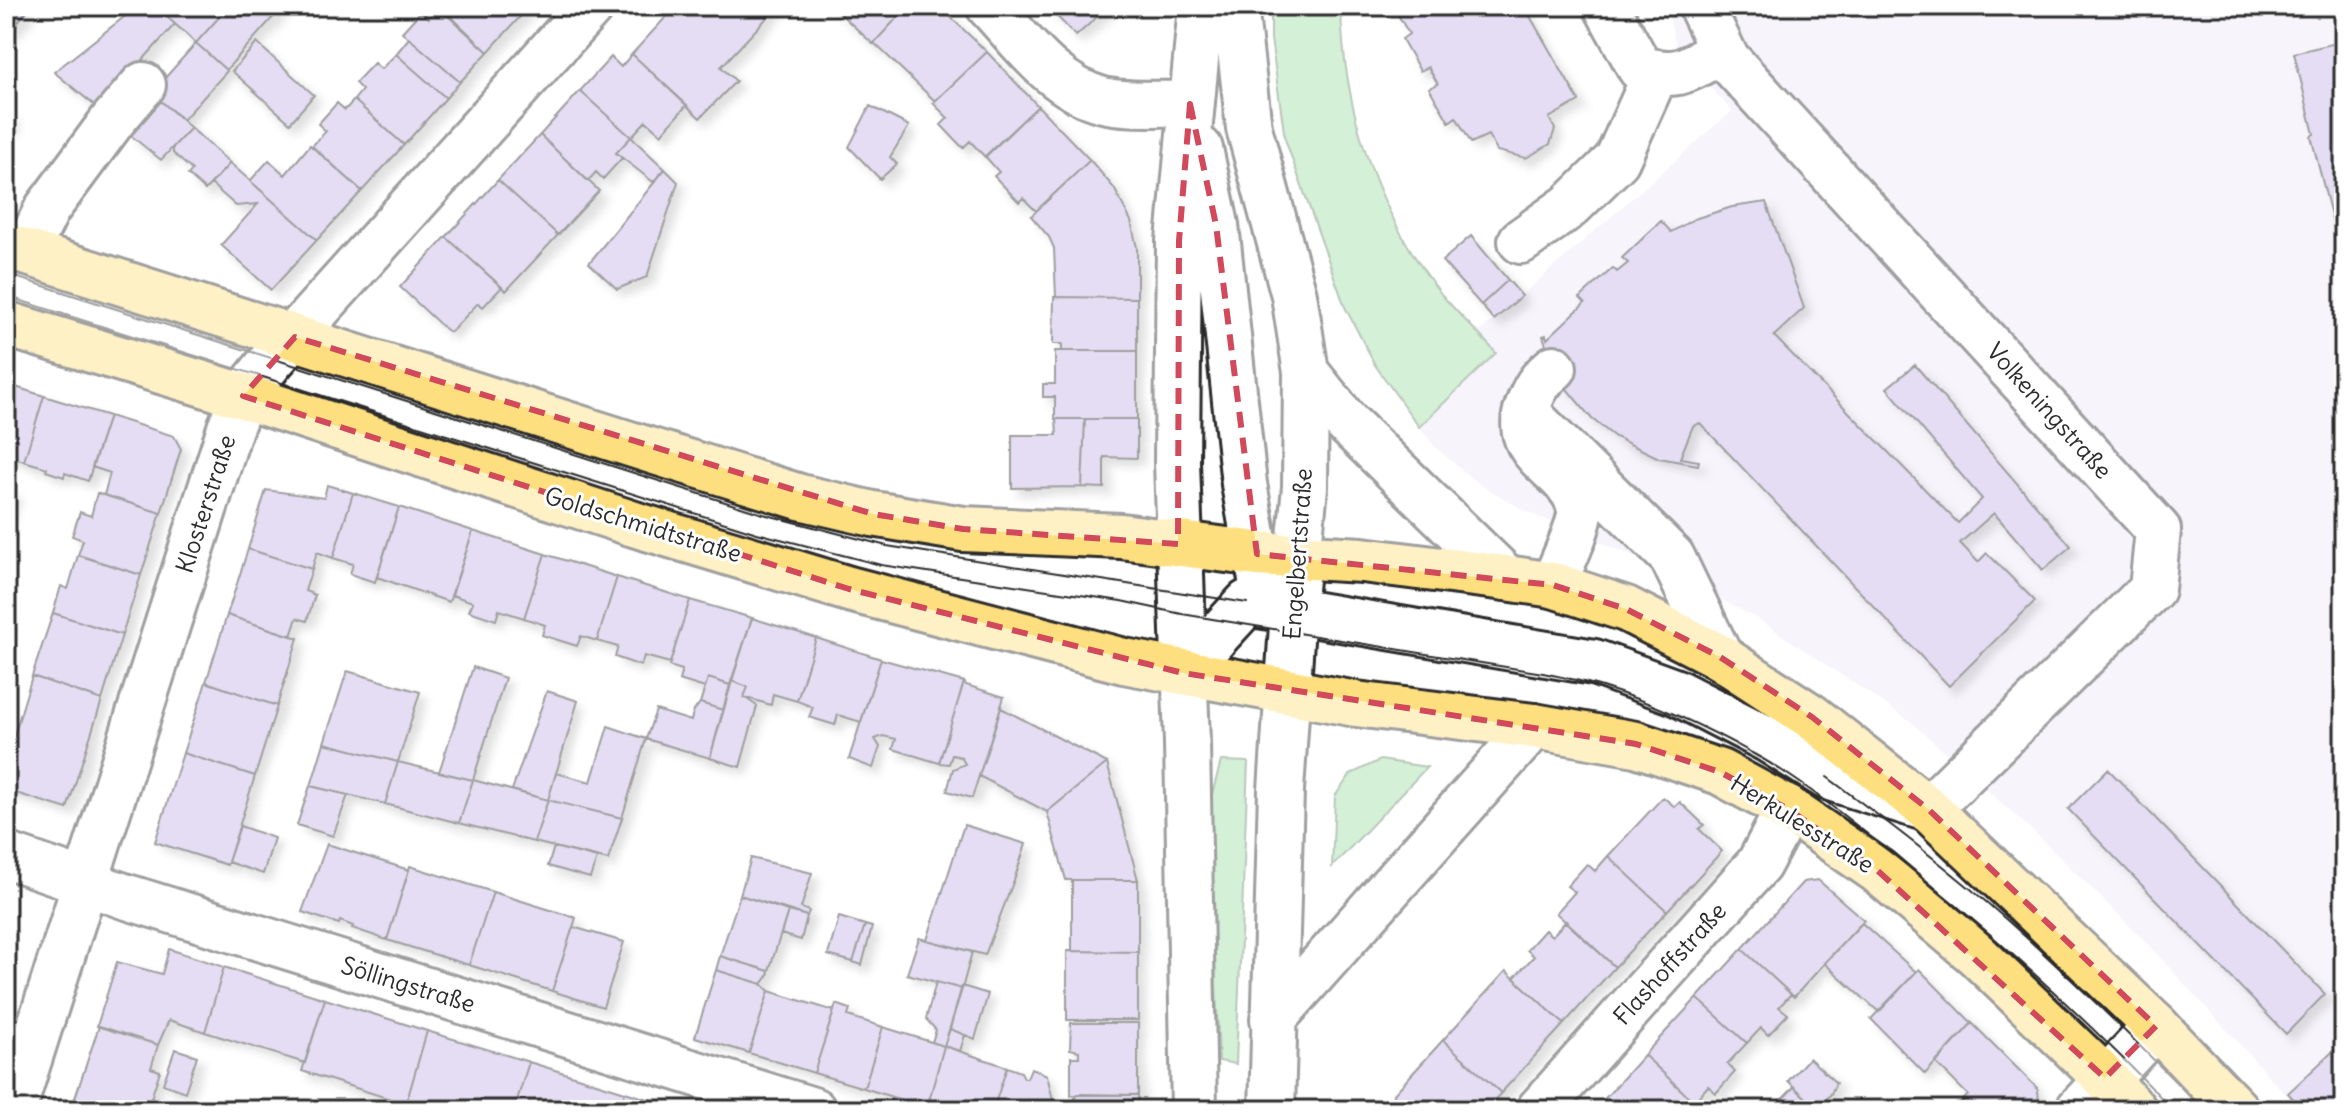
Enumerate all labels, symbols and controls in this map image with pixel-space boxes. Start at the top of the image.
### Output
street label: Volkeningstraße [1981,336,2119,485]
street label: Klosterstraße [169,431,241,577]
street label: Engelbertstraße [1276,467,1318,641]
street label: Goldschmidtstraße [541,480,745,568]
street label: Herkulesstraße [1725,767,1880,879]
street label: Flashoffstraße [1606,896,1732,1031]
street label: Söllingstraße [338,949,479,1019]

